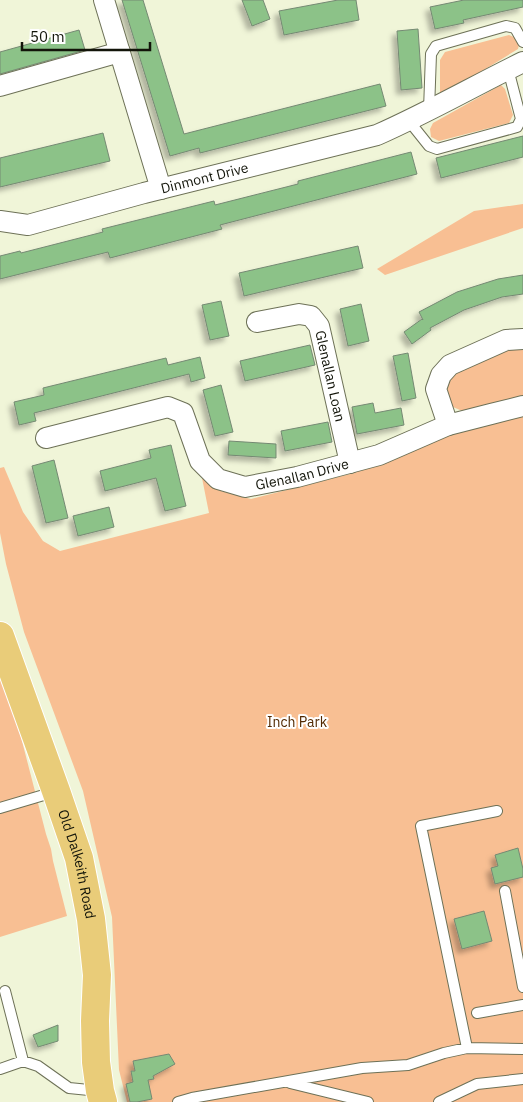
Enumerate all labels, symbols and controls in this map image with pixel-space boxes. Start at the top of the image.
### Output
scale bar [22,20,150,52]
text: 50 m [30,27,65,46]
street label: Dinmont Drive [159,158,251,197]
street label: Glenallan Loan [311,329,349,423]
street label: Glenallan Drive [254,454,351,494]
park label: Inch Park [267,713,328,731]
street label: Old Dalkeith Road [54,807,100,920]

